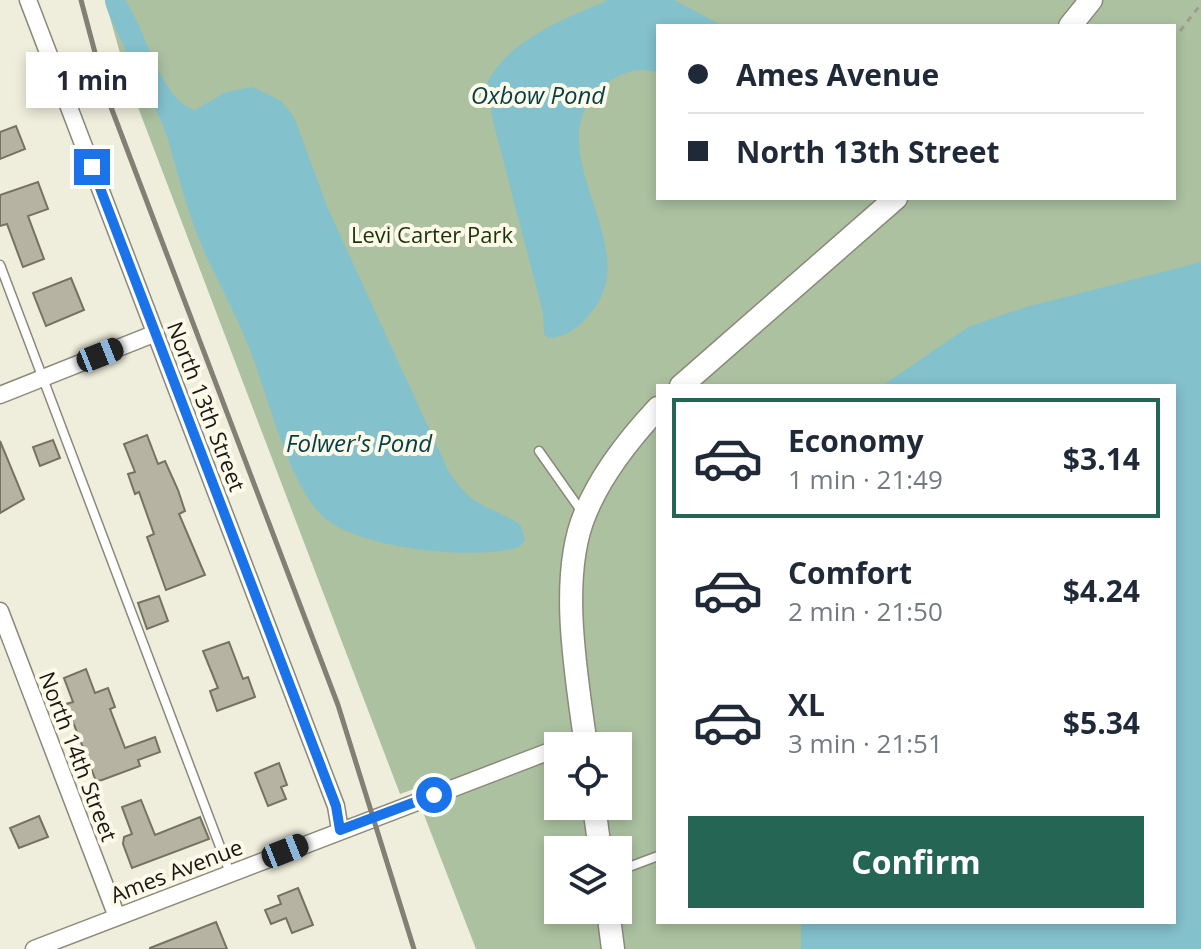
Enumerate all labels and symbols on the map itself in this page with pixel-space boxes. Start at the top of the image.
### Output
callout: 1 min [26,51,158,107]
water label: Oxbow Pond [471,78,606,111]
route end [74,149,110,185]
park label: Levi Carter Park [351,219,513,249]
street label: North 13th Street [161,317,253,495]
car [73,335,127,375]
water label: Folwer's Pond [286,426,433,459]
street label: North 14th Street [33,667,125,845]
route start [416,777,452,813]
street label: Ames Avenue [106,831,246,909]
car [258,831,312,871]

